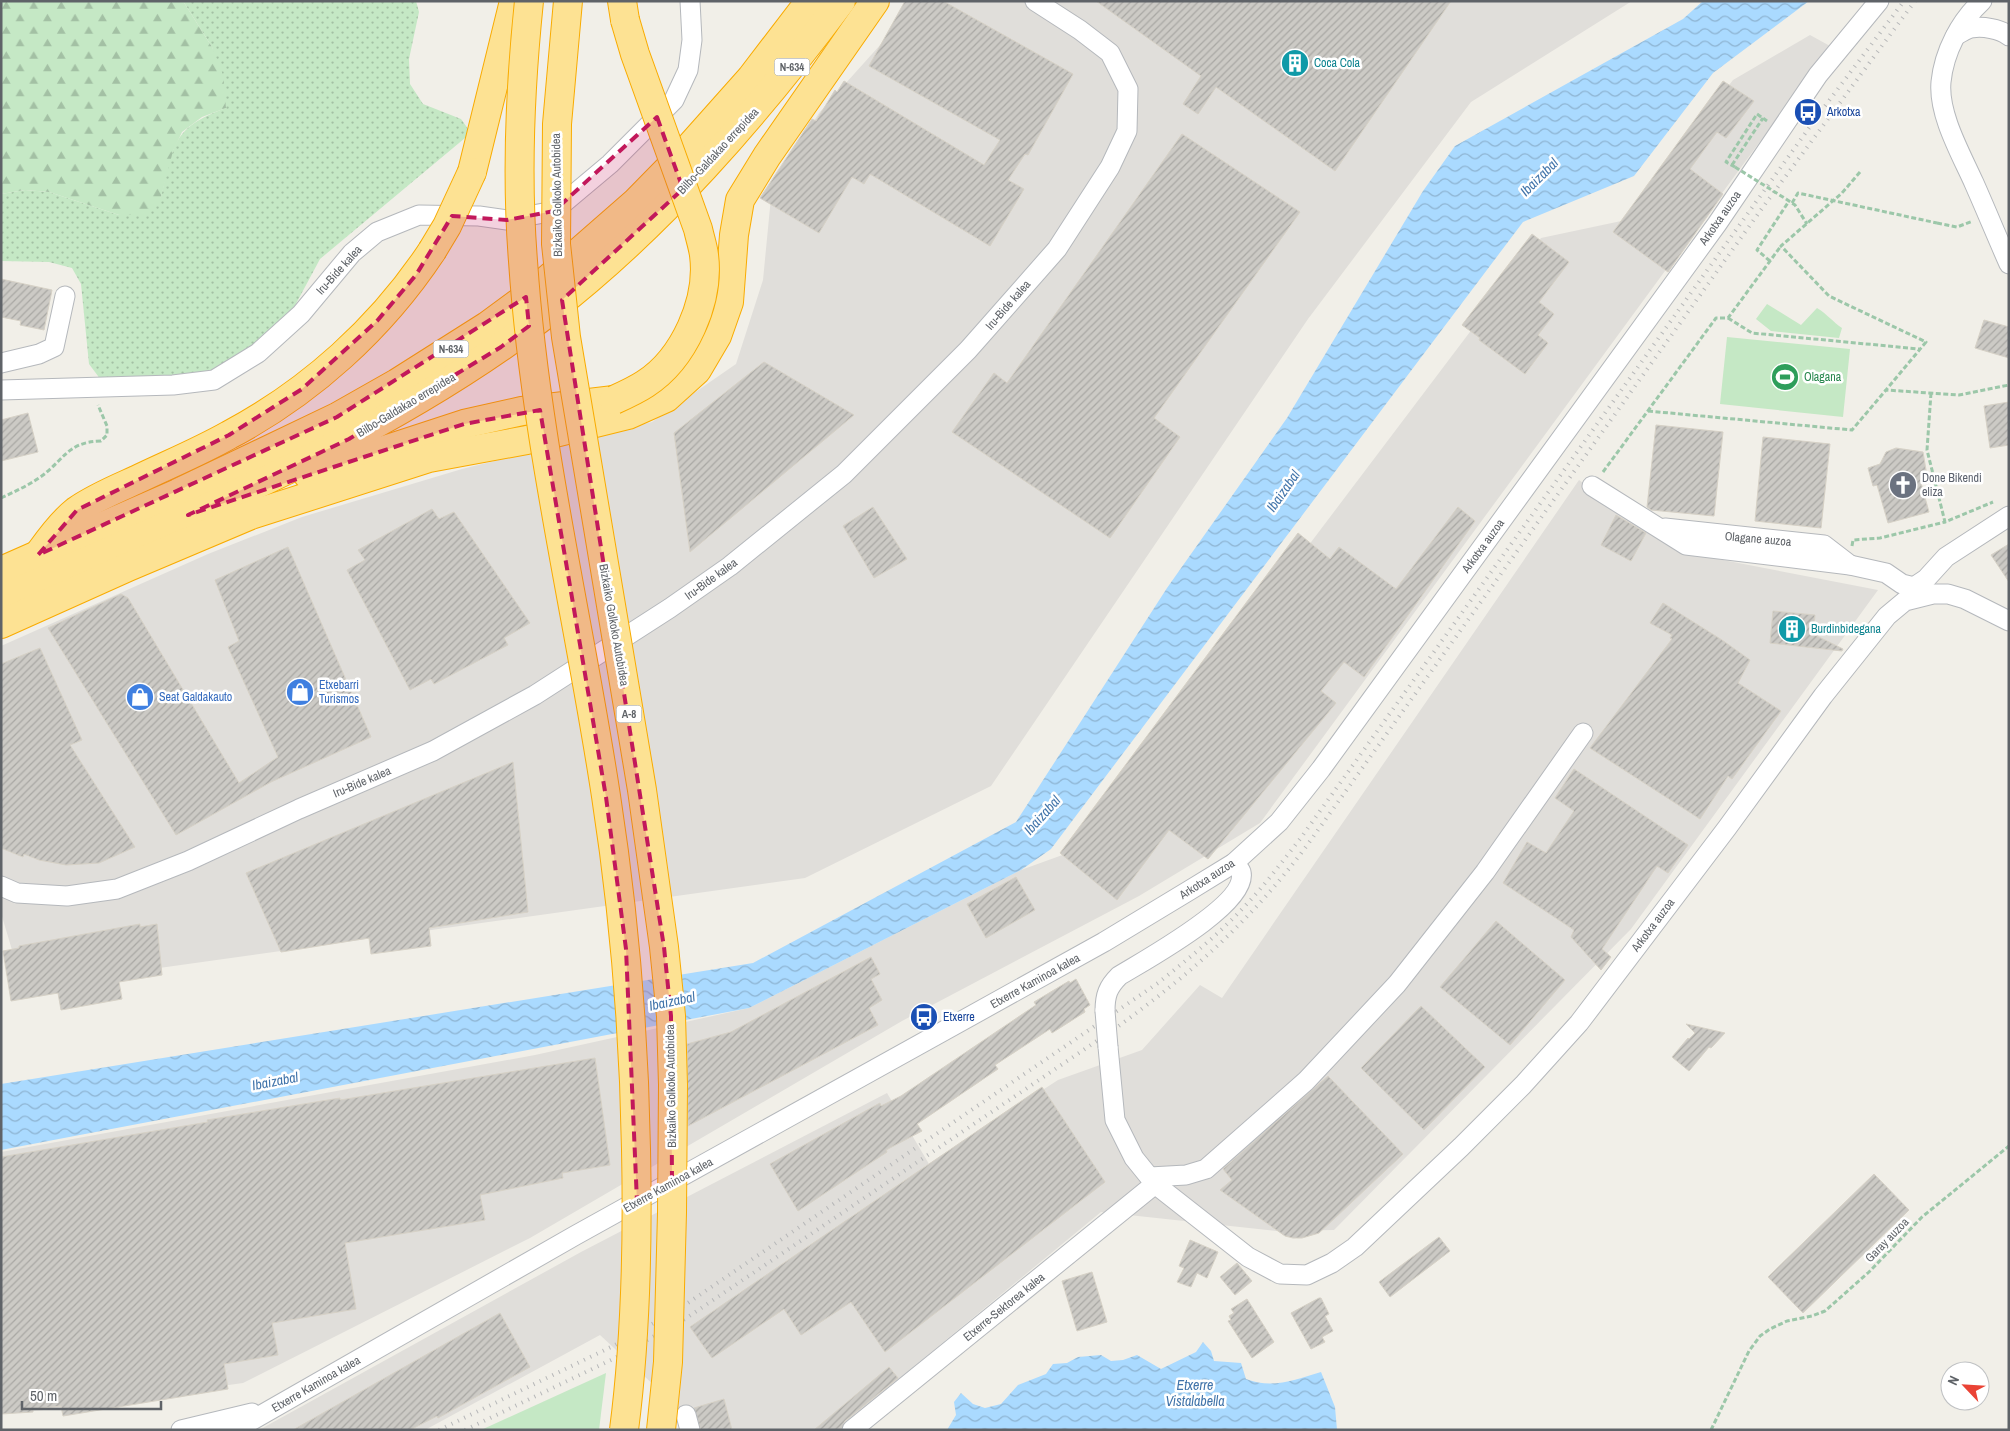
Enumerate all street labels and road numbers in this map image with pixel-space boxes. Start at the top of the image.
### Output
road number: N-634 [774,58,810,76]
street label: Bilbo-Galdakao errepidea [674,104,763,198]
street label: Bizkaiko Golkoko Autobidea [548,133,566,257]
street label: Arkotxa auzoa [1695,187,1745,249]
street label: Iru-Bide kalea [313,241,366,298]
street label: Iru-Bide kalea [982,276,1034,333]
road number: N-634 [434,340,468,358]
street label: Bilbo-Galdakao errepidea [354,369,459,441]
street label: Arkotxa auzoa [1457,515,1508,577]
street label: Olagane auzoa [1724,528,1792,550]
street label: Iru-Bide kalea [682,554,741,603]
street label: Bizkaiko Golkoko Autobidea [595,563,633,688]
road number: A-8 [616,706,642,722]
street label: Iru-Bide kalea [331,762,394,801]
street label: Arkotxa auzoa [1175,855,1238,903]
street label: Arkotxa auzoa [1627,895,1679,956]
street label: Etxerre Kaminoa kalea [987,949,1083,1012]
street label: Bizkaiko Golkoko Autobidea [662,1024,680,1148]
street label: Etxerre Kaminoa kalea [620,1153,716,1216]
street label: Garay auzoa [1862,1214,1913,1266]
street label: Etxerre-Sektorea kalea [960,1269,1049,1345]
street label: Etxerre Kaminoa kalea [269,1352,364,1416]

